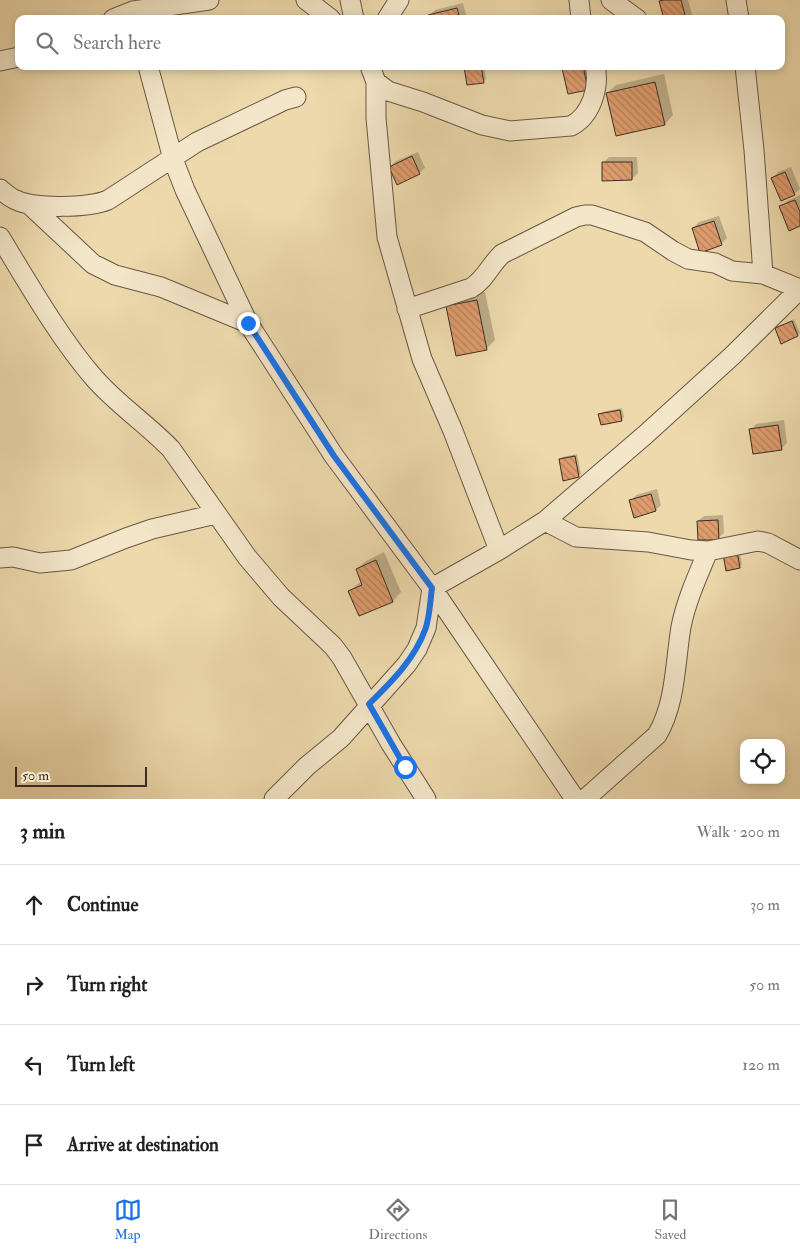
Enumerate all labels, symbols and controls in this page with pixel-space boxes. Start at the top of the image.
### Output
search box [15,15,785,70]
icon: search [33,29,61,57]
text: Search here [73,31,161,55]
route end [237,312,260,335]
map controls [740,739,785,784]
button: locate [740,739,785,784]
route start [394,756,417,779]
scale bar [15,764,148,787]
text: 50 m [22,767,49,784]
text: 3 min [20,818,65,845]
text: Walk · 200 m [697,822,780,842]
icon: ahead [20,891,48,919]
text: Continue [67,893,138,917]
text: 30 m [750,895,780,915]
icon: right [20,971,48,999]
text: Turn right [67,973,147,997]
text: 50 m [749,975,780,995]
icon: left [20,1051,48,1079]
text: Turn left [67,1053,135,1077]
text: 120 m [742,1055,780,1075]
icon: arrive [20,1131,48,1159]
text: Arrive at destination [67,1133,219,1157]
tab: Map [114,1196,142,1243]
tab: Directions [369,1196,427,1243]
tab: Saved [654,1196,686,1243]

